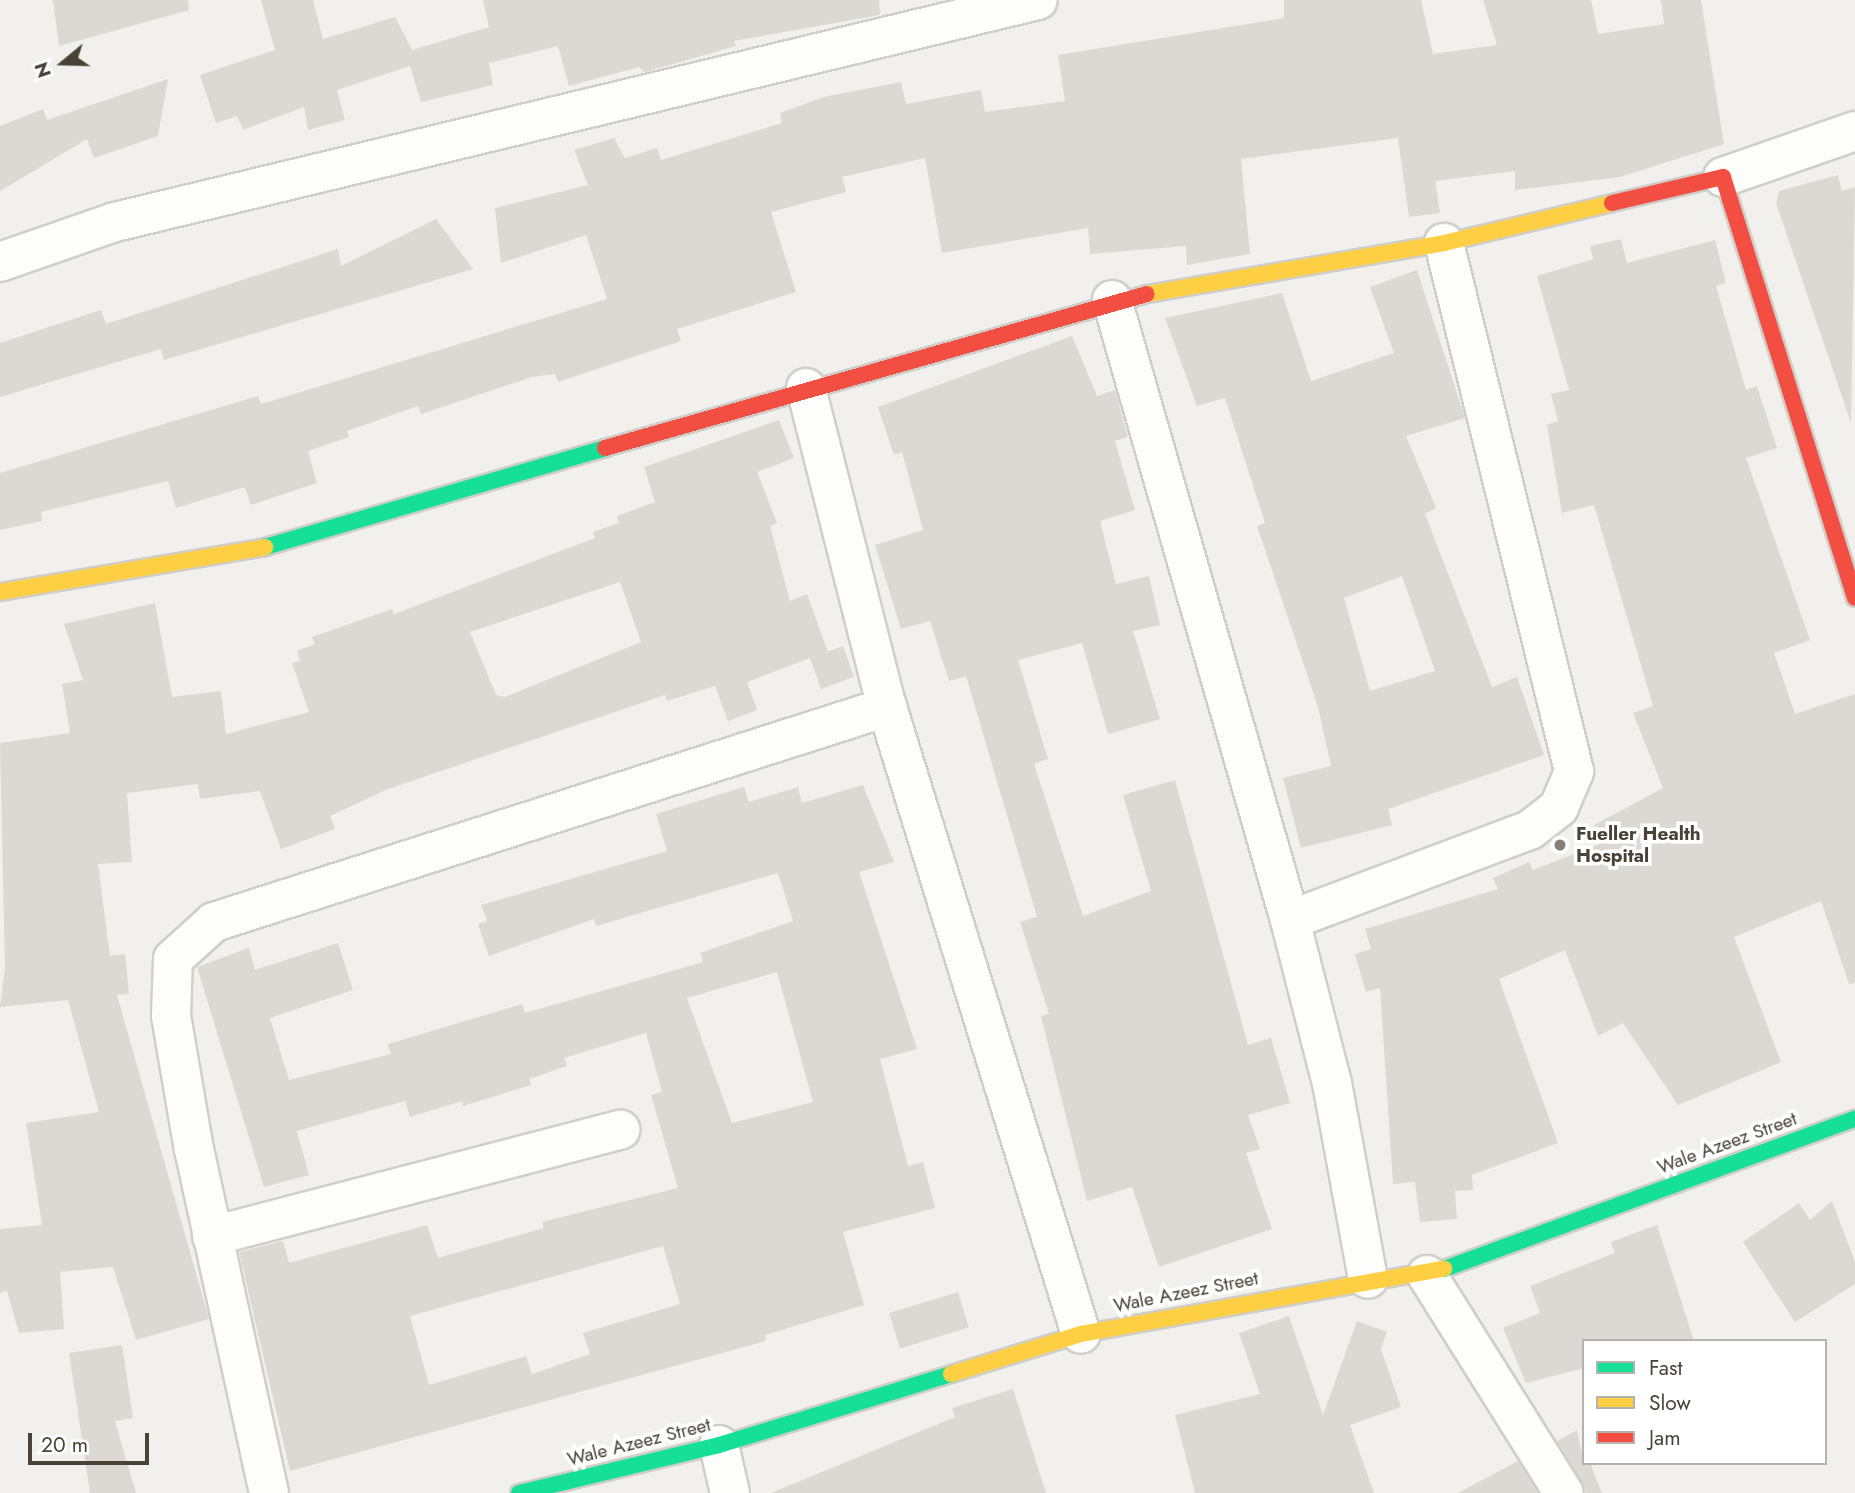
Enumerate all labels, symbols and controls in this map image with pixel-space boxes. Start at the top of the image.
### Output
north arrow [28,28,98,98]
text: N [27,58,58,82]
place label: Fueller Health Hospital [1576,823,1701,867]
marker: Fueller Health Hospital [1550,835,1570,855]
street label: Wale Azeez Street [1654,1107,1800,1179]
street label: Wale Azeez Street [1112,1267,1260,1317]
legend [1582,1339,1827,1465]
text: Fast [1649,1353,1682,1383]
text: Slow [1649,1388,1691,1418]
street label: Wale Azeez Street [565,1413,713,1471]
scale bar [32,1420,152,1464]
text: Jam [1649,1423,1681,1453]
text: 20 m [41,1430,88,1460]

